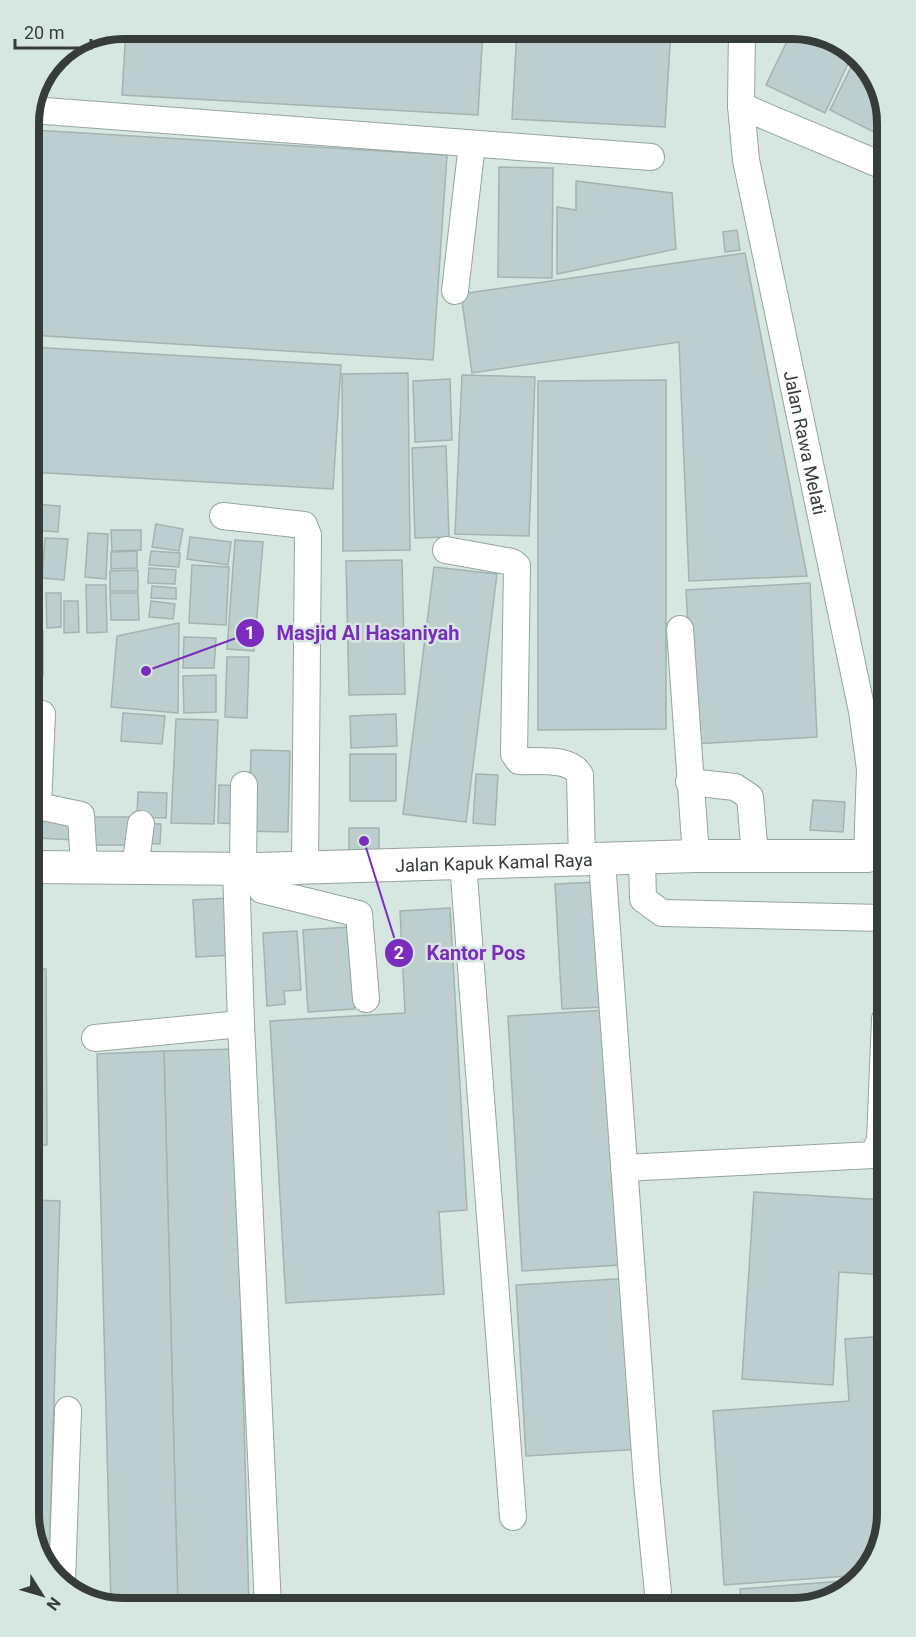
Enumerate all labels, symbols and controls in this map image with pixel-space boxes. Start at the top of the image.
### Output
scale bar [15,12,92,50]
text: 20 m [24,22,64,43]
street label: Jalan Rawa Melati [780,369,831,517]
callout: Masjid Al Hasaniyah [235,614,472,652]
text: Masjid Al Hasaniyah [276,621,460,645]
text: 1 [245,622,255,643]
street label: Jalan Kapuk Kamal Raya [395,849,593,875]
callout: Kantor Pos [384,934,537,972]
text: Kantor Pos [426,941,526,965]
text: 2 [394,942,404,963]
north arrow [12,1565,72,1625]
text: N [43,1593,65,1614]

